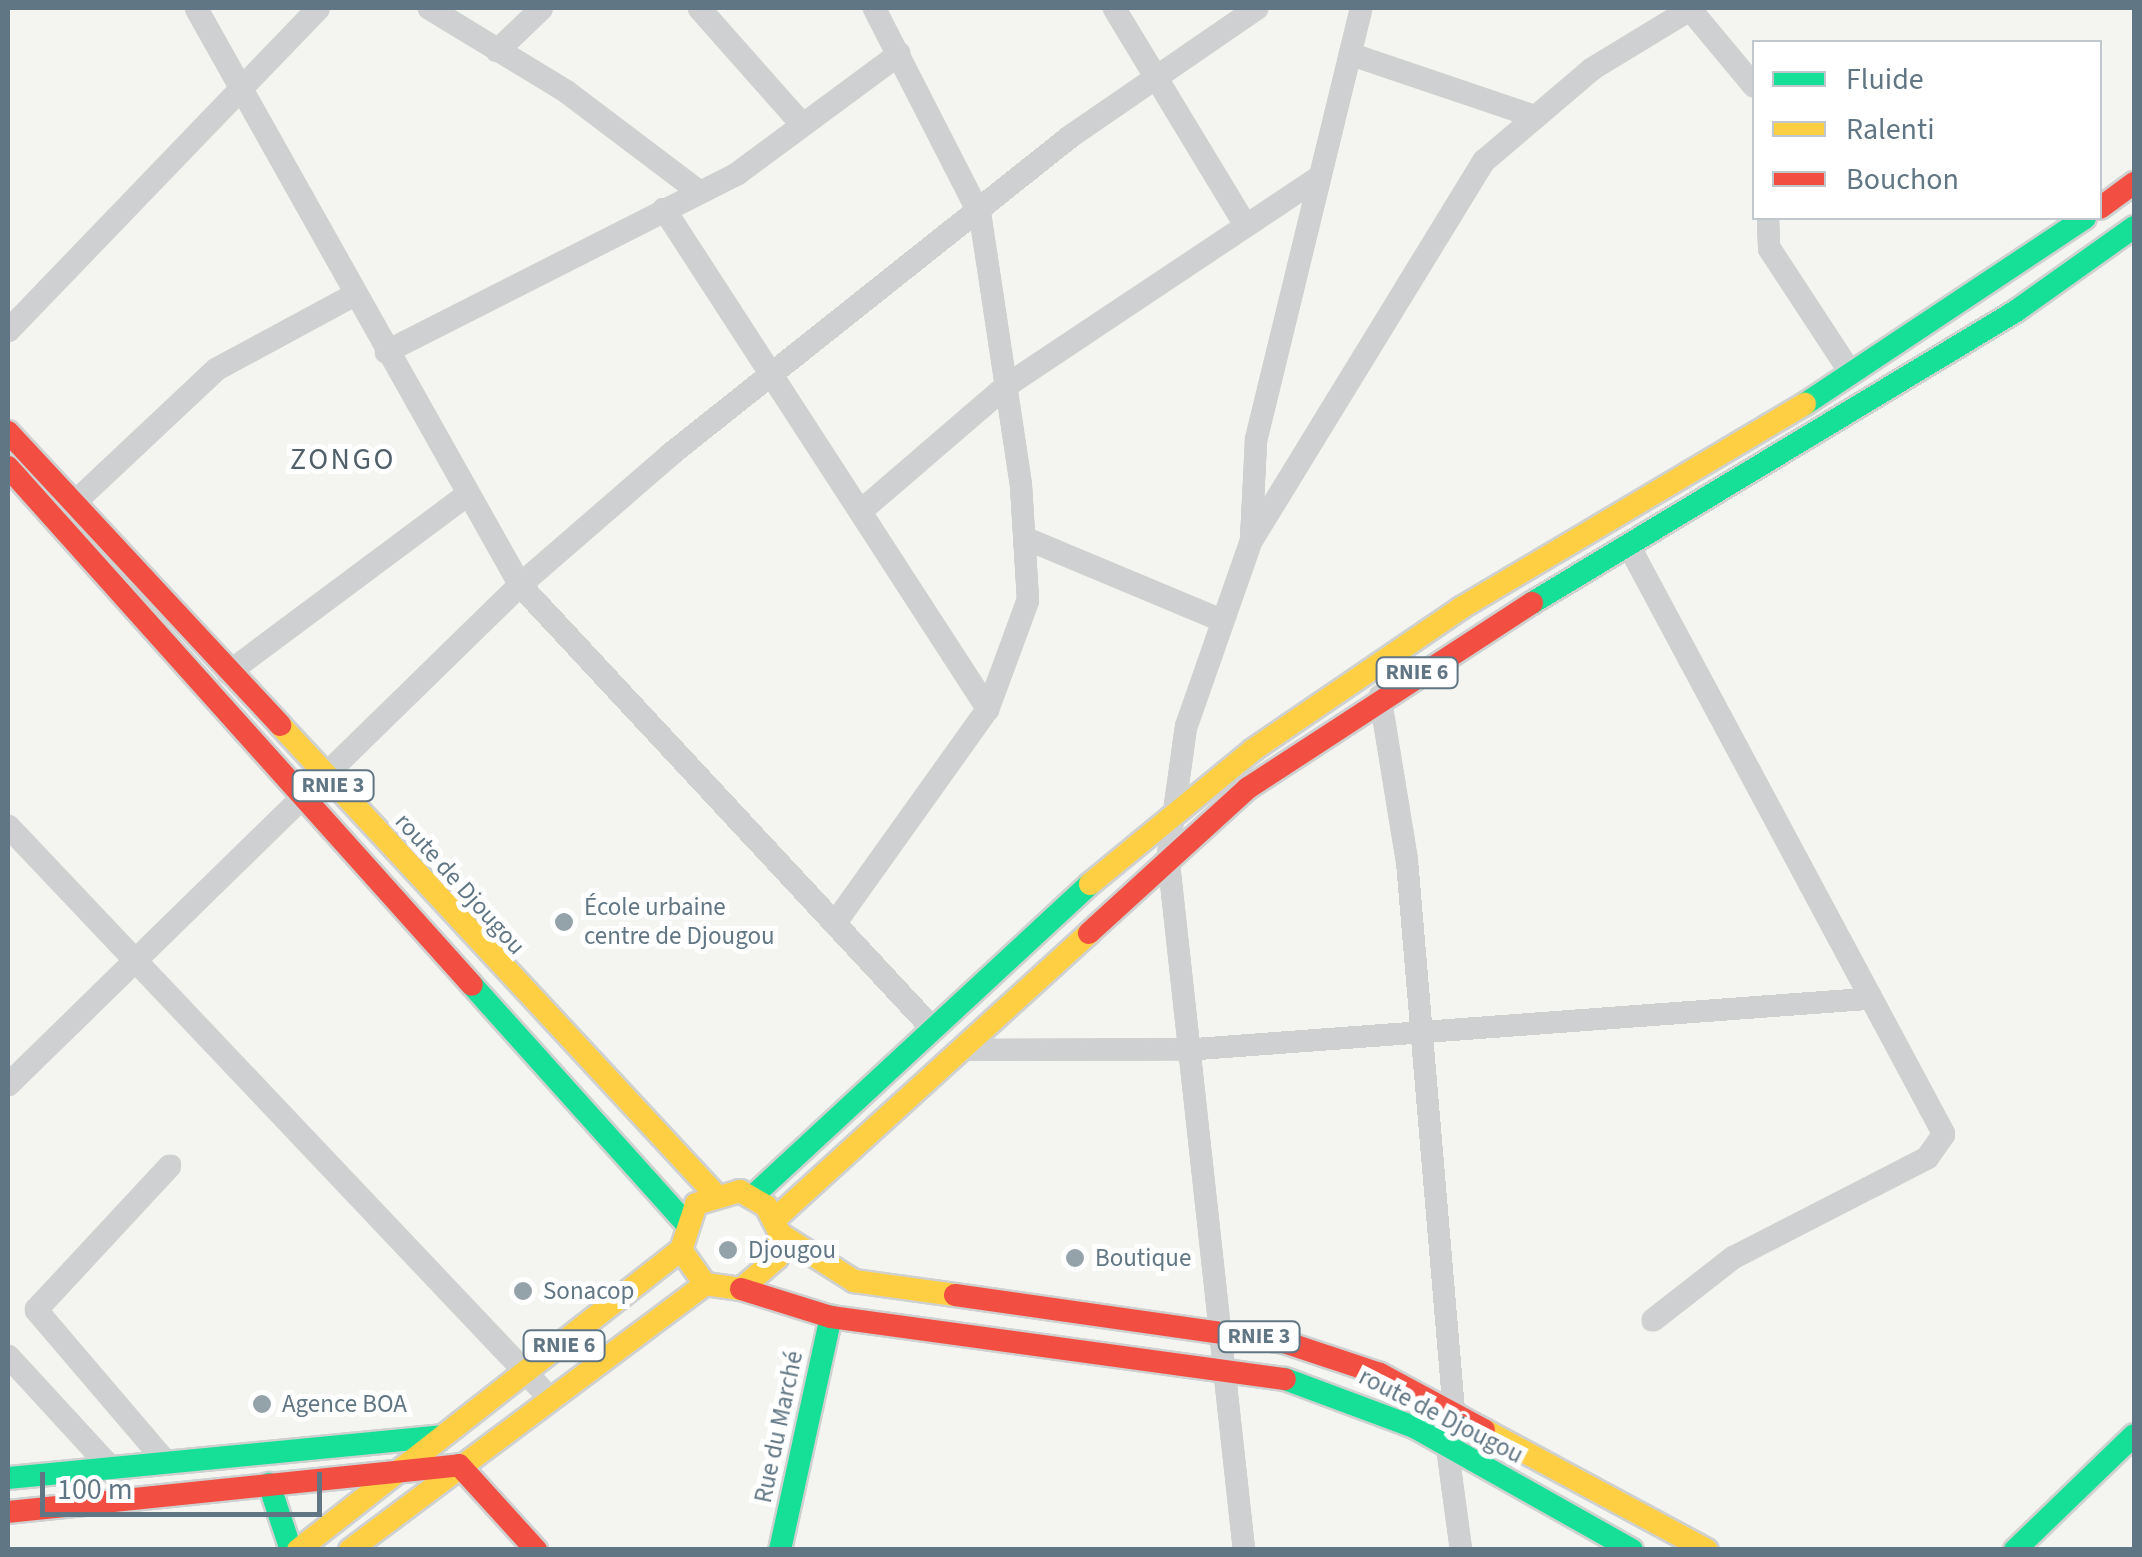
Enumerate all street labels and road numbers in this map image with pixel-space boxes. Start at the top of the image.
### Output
road number: RNIE 6 [1374,656,1460,690]
road number: RNIE 3 [290,769,376,803]
street label: route de Djougou [388,807,532,961]
road number: RNIE 3 [1216,1320,1302,1354]
road number: RNIE 6 [522,1329,606,1363]
street label: Rue du Marché [748,1348,810,1506]
street label: route de Djougou [1354,1362,1528,1470]

